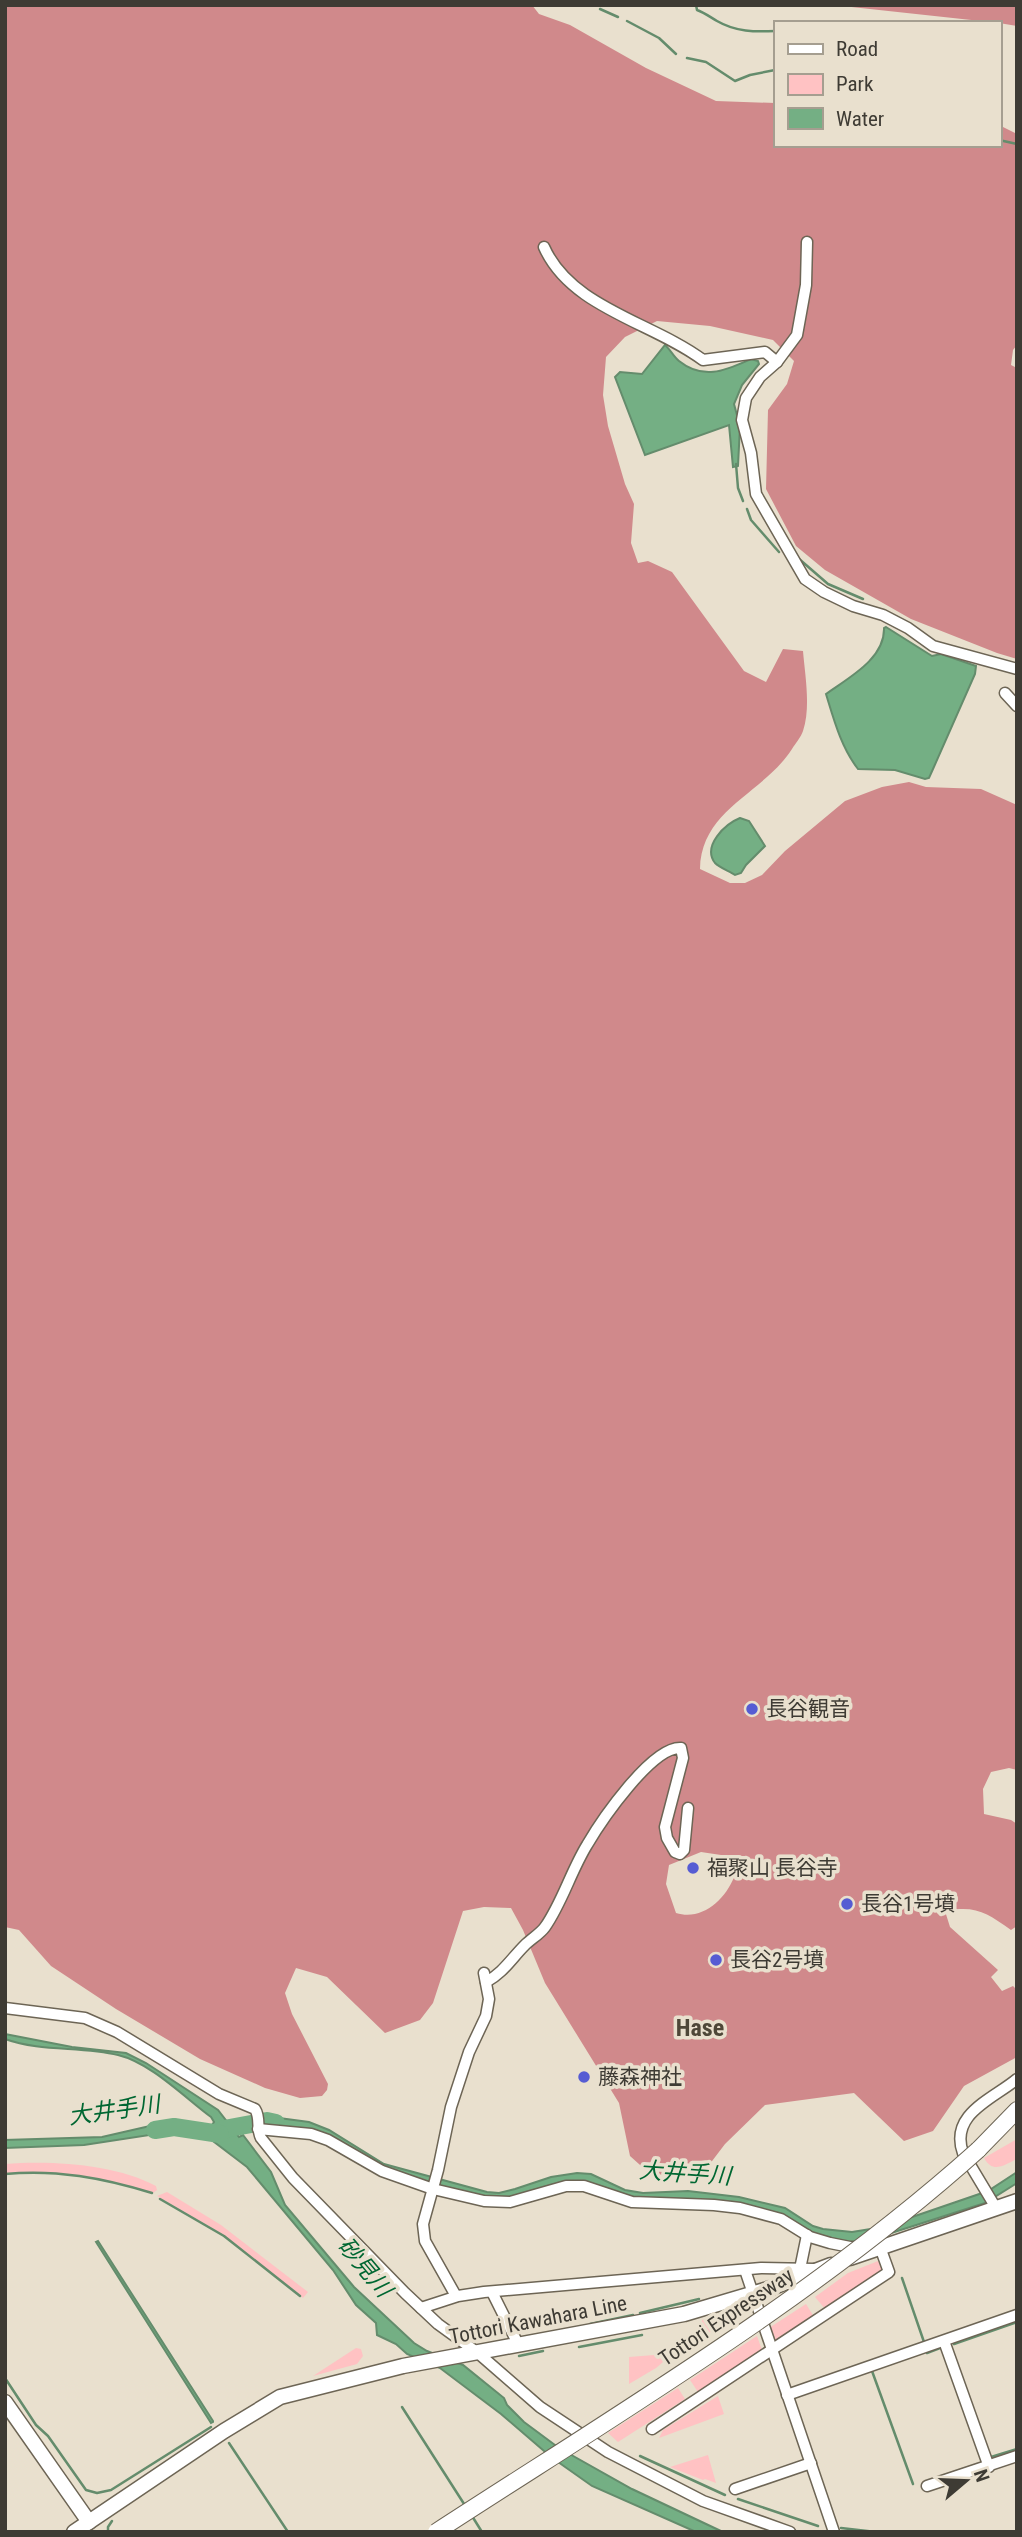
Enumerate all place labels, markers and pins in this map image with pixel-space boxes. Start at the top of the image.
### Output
place label: 長谷観音 [766,1697,850,1721]
marker: 長谷観音 [744,1701,760,1717]
place label: 福聚山 長谷寺 [707,1856,838,1880]
marker: 福聚山 長谷寺 [685,1860,701,1876]
place label: 長谷1号墳 [861,1892,955,1916]
marker: 長谷1号墳 [839,1896,855,1912]
place label: 長谷2号墳 [730,1948,824,1972]
marker: 長谷2号墳 [708,1952,724,1968]
place label: 藤森神社 [598,2065,682,2089]
marker: 藤森神社 [576,2069,592,2085]

